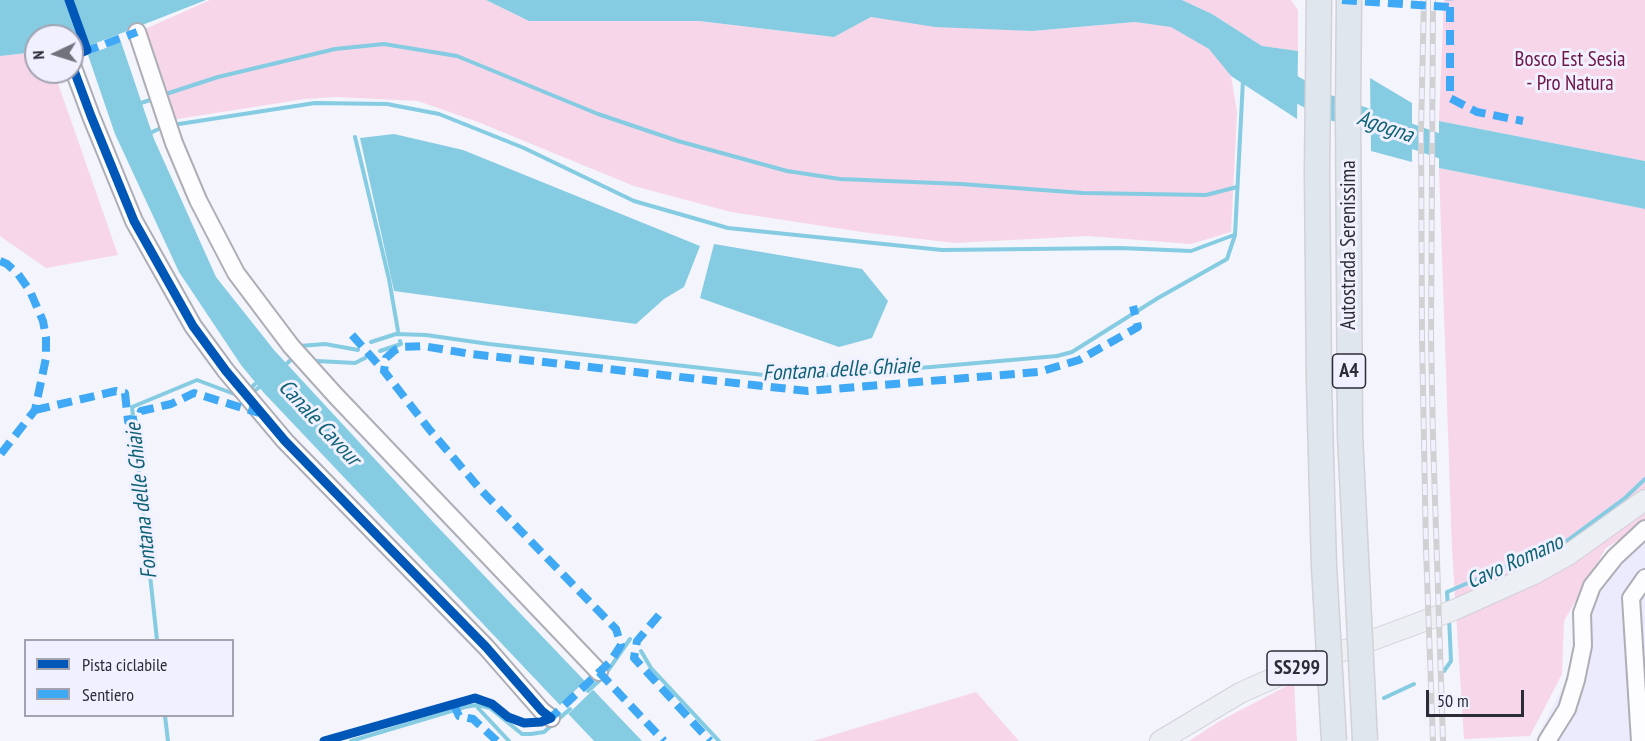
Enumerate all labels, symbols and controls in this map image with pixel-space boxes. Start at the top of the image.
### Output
north arrow [24,24,84,84]
park label: Bosco Est Sesia - Pro Natura [1515,47,1625,97]
text: N [28,50,48,60]
water label: Agogna [1354,105,1416,149]
street label: Autostrada Serenissima [1336,160,1362,330]
water label: Fontana delle Ghiaie [762,353,920,387]
road number: A4 [1332,354,1366,388]
water label: Canale Cavour [272,374,366,472]
water label: Fontana delle Ghiaie [121,422,163,580]
water label: Cavo Romano [1463,529,1567,595]
legend [24,639,234,717]
road number: SS299 [1267,651,1327,685]
text: Pista ciclabile [82,653,168,676]
scale bar [1429,678,1526,716]
text: Sentiero [82,683,134,706]
text: 50 m [1437,689,1469,712]

